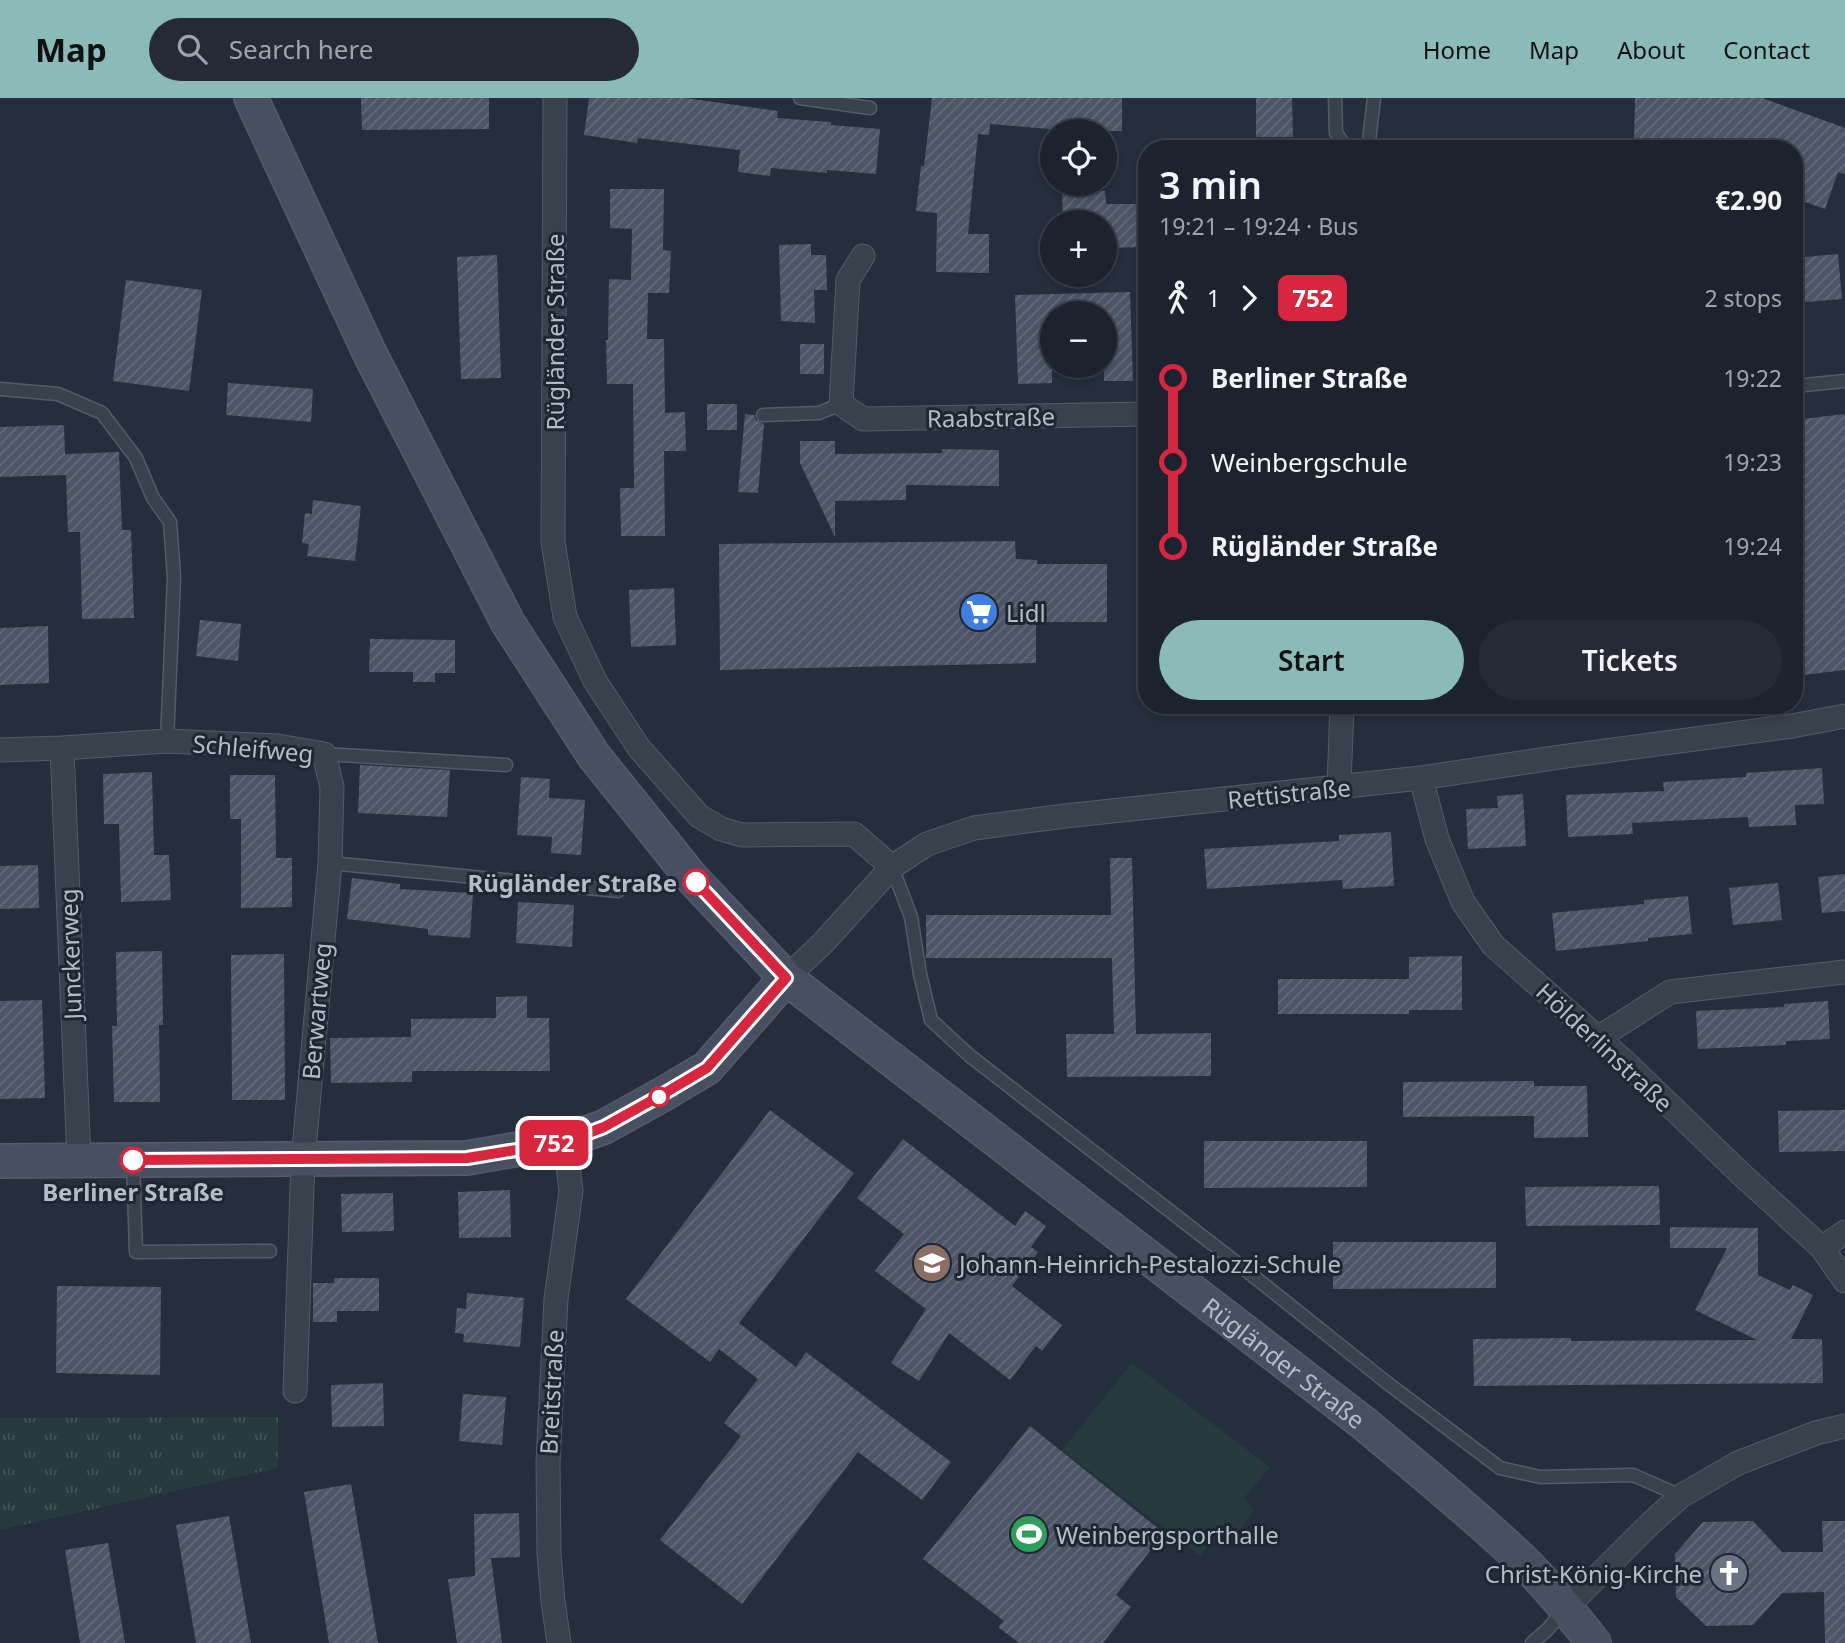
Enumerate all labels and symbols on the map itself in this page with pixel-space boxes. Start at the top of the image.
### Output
street label: Rügländer Straße [538,234,571,430]
street label: Raabstraße [927,399,1055,435]
supermarket icon: Lidl [958,591,1000,633]
place label: Lidl [1006,596,1046,629]
street label: Schleifweg [191,726,315,770]
street label: Rettistraße [1226,770,1352,816]
place label: Rügländer Straße [467,866,677,899]
marker: Rügländer Straße [683,869,709,895]
street label: Junckerweg [51,888,89,1022]
street label: Berwartweg [294,941,338,1081]
street label: Hölderlinstraße [1530,975,1680,1119]
unlabelled marker [649,1087,669,1107]
line badge: 752 [514,1120,594,1166]
marker: Berliner Straße [120,1147,146,1173]
place label: Berliner Straße [42,1175,224,1208]
school or university icon: Johann-Heinrich-Pestalozzi-Schule [911,1242,953,1284]
place label: Johann-Heinrich-Pestalozzi-Schule [957,1247,1341,1280]
street label: Rügländer Straße [1196,1289,1372,1435]
street label: Breitstraße [531,1329,571,1455]
sports icon: Weinbergsporthalle [1008,1513,1050,1555]
place label: Weinbergsporthalle [1056,1518,1279,1551]
church icon: Christ-König-Kirche [1708,1552,1750,1594]
place label: Christ-König-Kirche [1485,1557,1702,1590]

